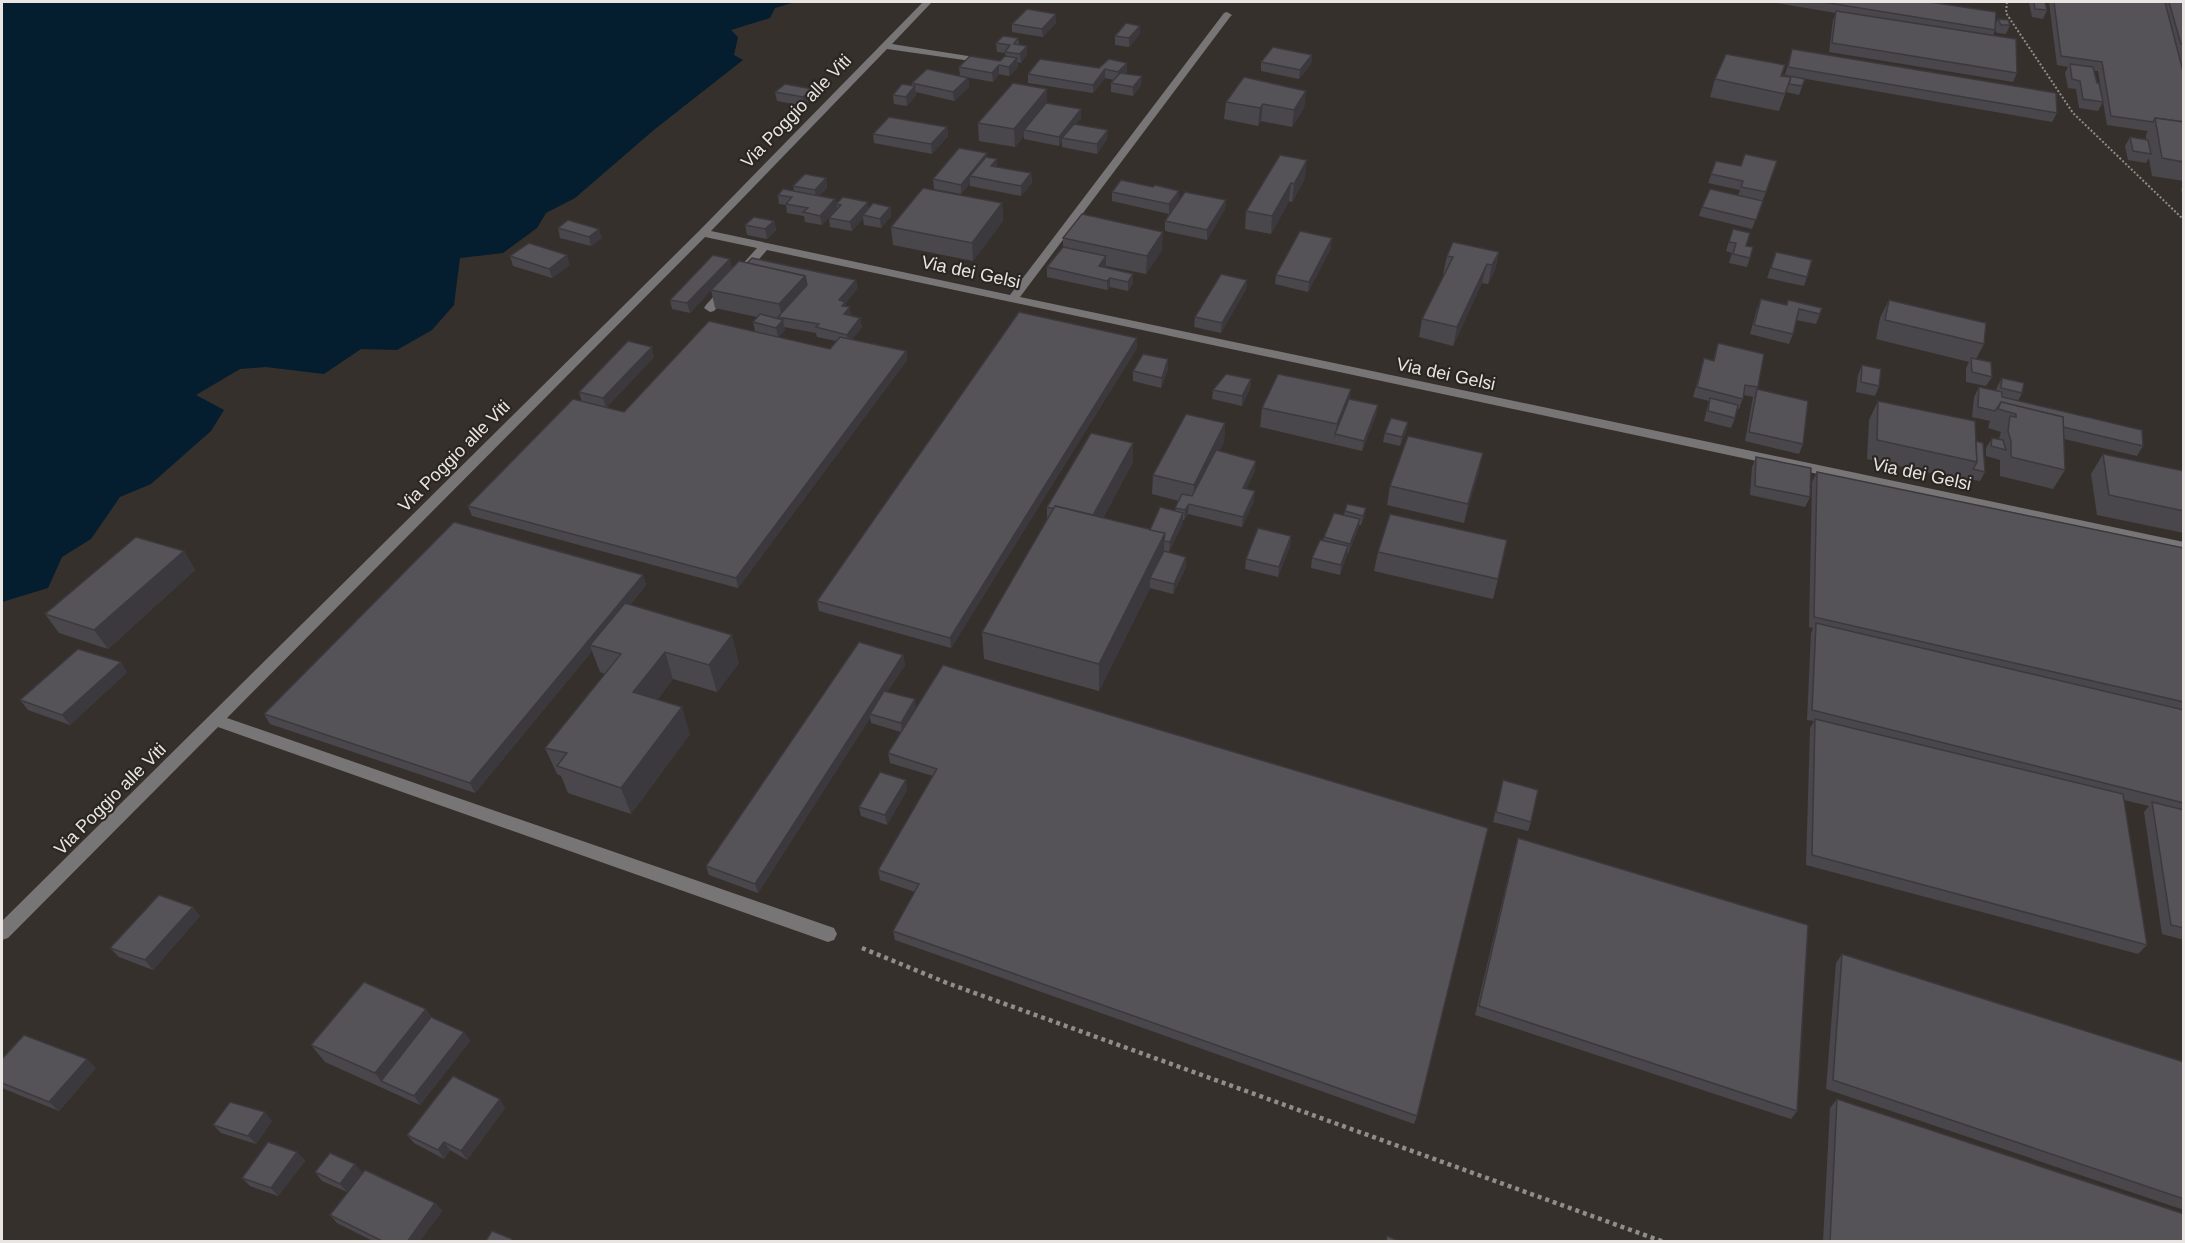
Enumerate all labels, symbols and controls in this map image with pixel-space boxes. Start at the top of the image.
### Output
street label: Via Poggio alle Viti [737,50,855,172]
street label: Via dei Gelsi [920,252,1022,292]
street label: Via dei Gelsi [1395,354,1497,394]
street label: Via Poggio alle Viti [394,396,514,516]
street label: Via dei Gelsi [1871,454,1973,494]
street label: Via Poggio alle Viti [50,739,170,859]

